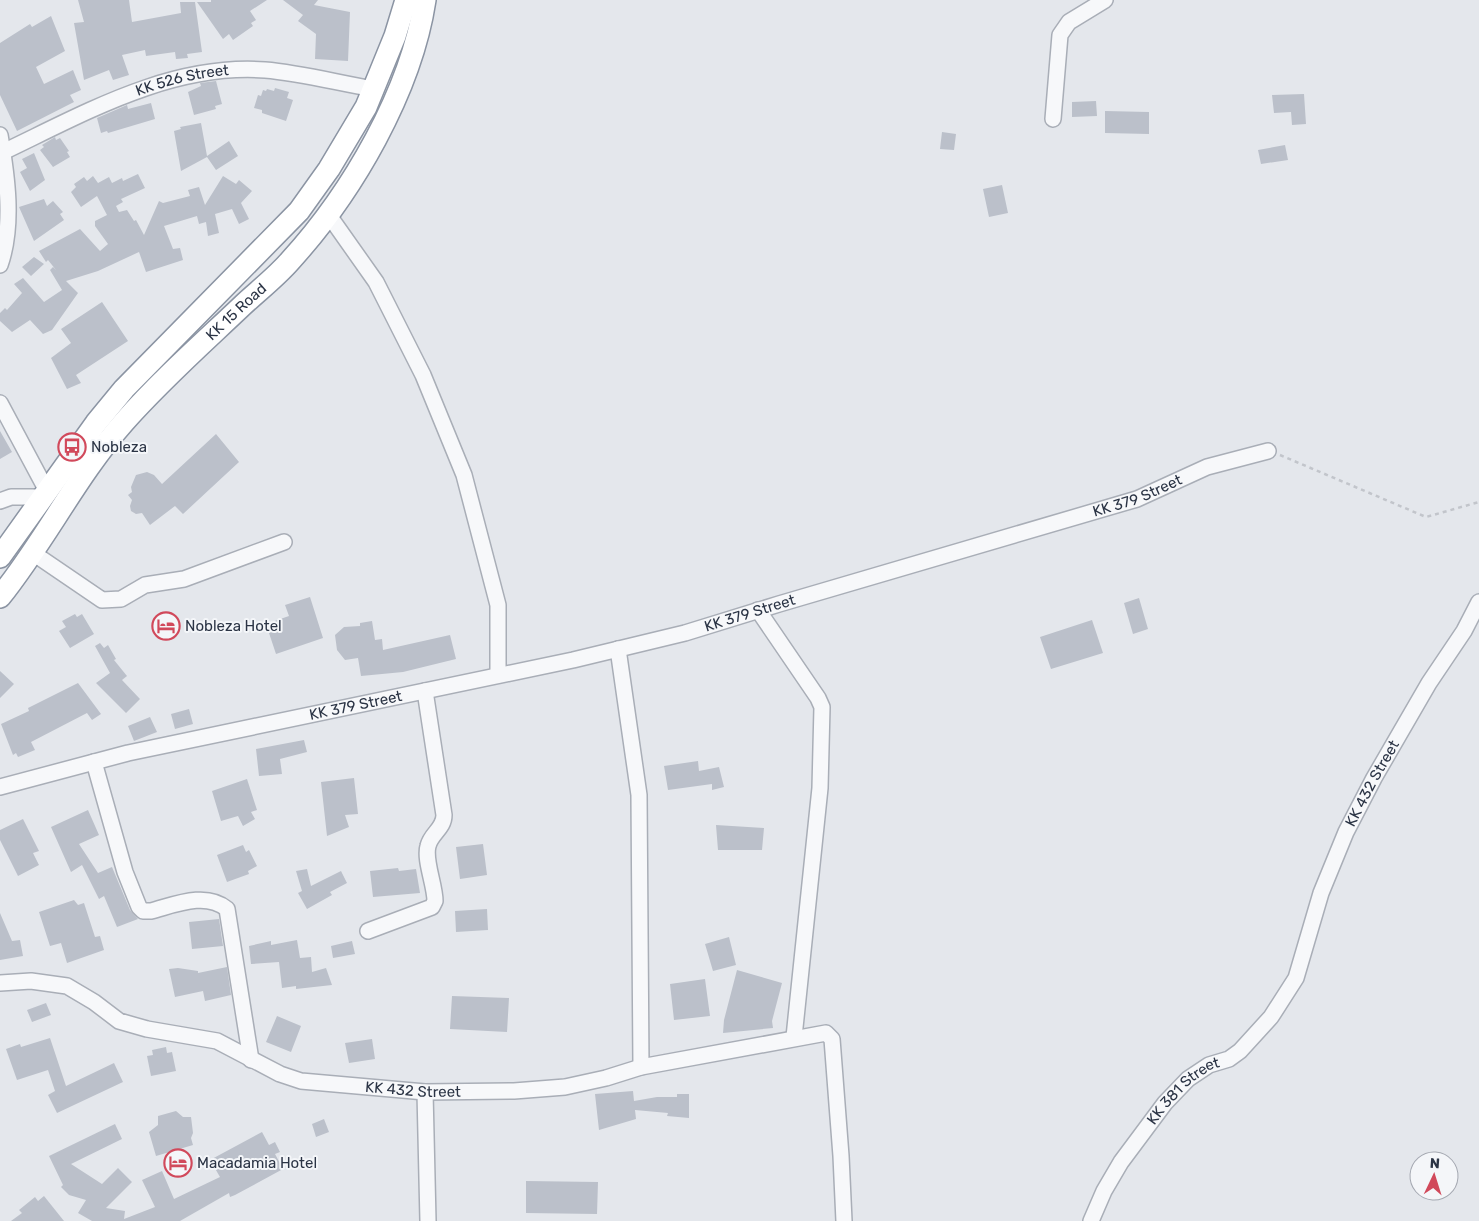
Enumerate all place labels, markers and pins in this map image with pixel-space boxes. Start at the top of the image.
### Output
bus stop icon: Nobleza [57,432,87,462]
place label: Nobleza [91,438,147,456]
hotel icon: Nobleza Hotel [151,611,181,641]
place label: Nobleza Hotel [185,617,282,635]
hotel icon: Macadamia Hotel [163,1148,193,1178]
place label: Macadamia Hotel [197,1154,317,1172]

